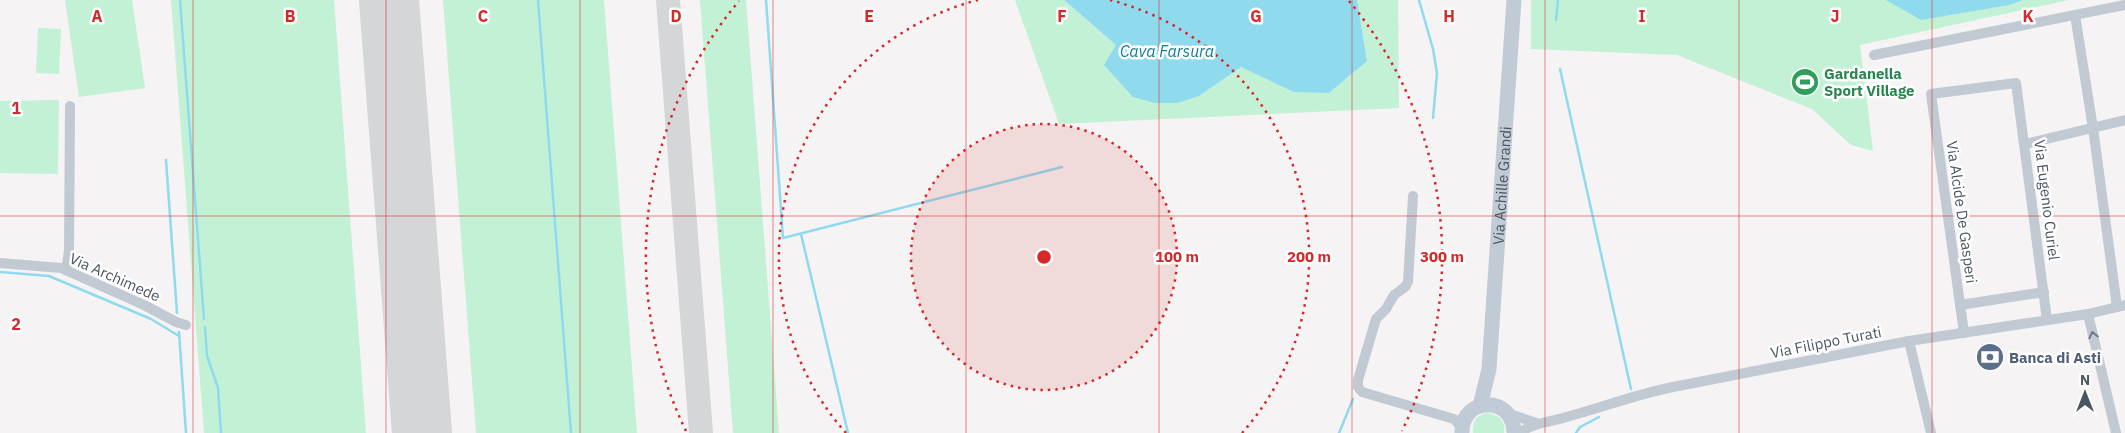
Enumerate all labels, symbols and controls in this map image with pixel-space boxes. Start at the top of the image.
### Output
text: A [92,6,103,26]
text: B [285,6,296,26]
text: C [478,6,488,26]
text: D [670,6,682,26]
text: E [864,6,874,26]
text: F [1057,6,1067,26]
text: G [1250,6,1262,26]
text: H [1443,6,1455,26]
text: I [1639,6,1646,26]
text: J [1831,6,1839,26]
text: K [2022,6,2034,26]
water label: Cava Farsura [1120,41,1214,61]
place label: Gardanella Sport Village [1824,64,1915,100]
sports icon: Gardanella Sport Village [1790,67,1820,97]
text: 1 [11,98,21,118]
street label: Via Achille Grandi [1488,126,1515,245]
street label: Via Eugenio Curiel [2030,139,2064,261]
street label: Via Alcide De Gasperi [1943,140,1981,284]
text: 100 m [1155,247,1199,266]
text: 200 m [1287,247,1331,266]
text: 300 m [1420,247,1464,266]
street label: Via Archimede [67,248,163,306]
centre of rings [1035,248,1053,266]
text: 2 [11,314,21,334]
street label: Via Filippo Turati [1769,322,1883,362]
one-way arrow [2088,330,2099,339]
bank icon: Banca di Asti [1975,342,2005,372]
place label: Banca di Asti [2009,348,2101,367]
north arrow [2060,368,2110,418]
text: N [2080,371,2090,389]

